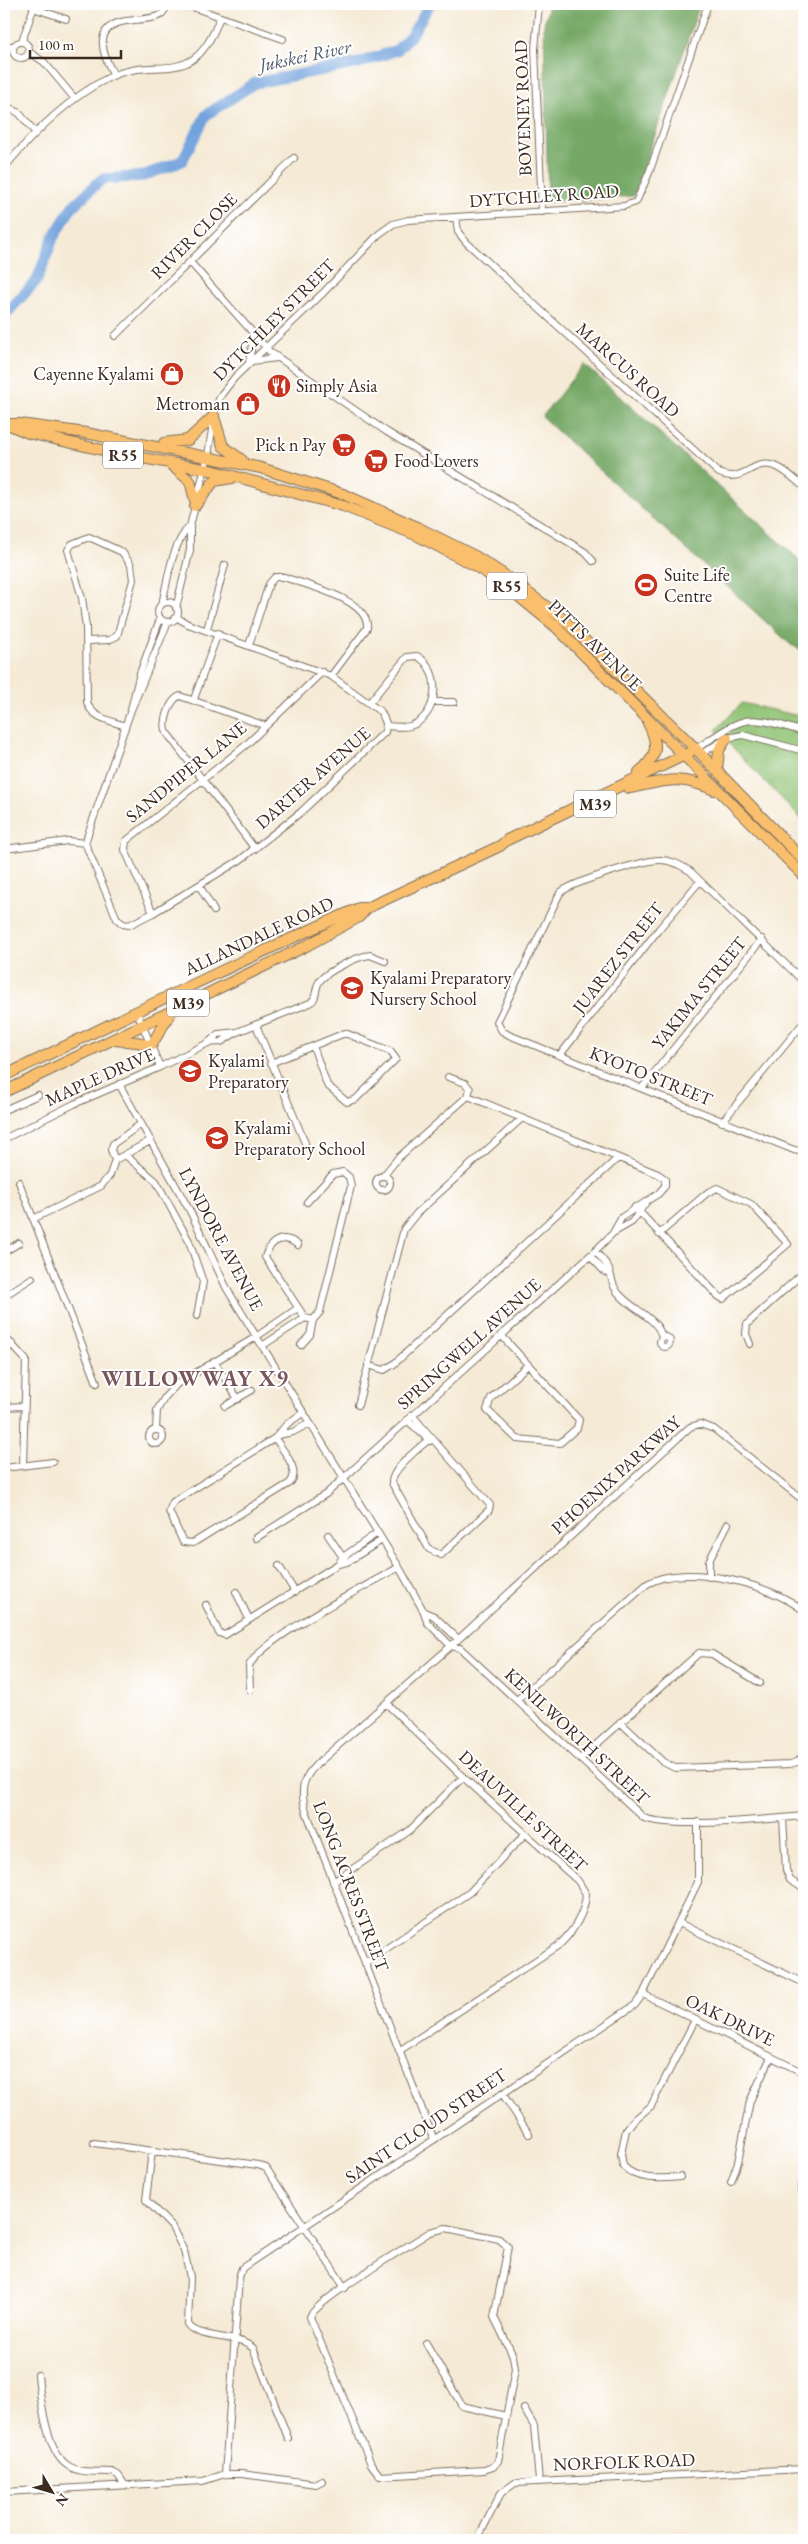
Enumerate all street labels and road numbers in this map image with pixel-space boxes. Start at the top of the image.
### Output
street label: BOVENEY ROAD [509,39,536,177]
street label: DYTCHLEY ROAD [468,179,620,212]
street label: RIVER CLOSE [145,187,242,284]
street label: DYTCHLEY STREET [208,253,340,386]
street label: MARCUS ROAD [572,317,685,422]
road number: R55 [103,442,143,468]
road number: R55 [487,572,527,600]
street label: PITTS AVENUE [543,594,647,695]
street label: SANDPIPER LANE [121,716,251,827]
street label: DARTER AVENUE [250,721,375,834]
road number: M39 [574,791,616,818]
street label: ALLANDALE ROAD [180,891,337,981]
street label: JUAREZ STREET [566,897,669,1020]
street label: YAKIMA STREET [646,931,752,1054]
road number: M39 [167,990,209,1016]
street label: KYOTO STREET [586,1040,717,1111]
street label: MAPLE DRIVE [41,1042,158,1111]
street label: LYNDORE AVENUE [174,1163,269,1314]
street label: SPRINGWELL AVENUE [392,1273,545,1414]
street label: PHOENIX PARKWAY [546,1409,686,1539]
street label: KENILWORTH STREET [500,1663,655,1809]
street label: DEAUVILLE STREET [454,1745,593,1877]
street label: LONG ACRES STREET [308,1797,395,1975]
street label: OAK DRIVE [682,1988,779,2051]
street label: SAINT CLOUD STREET [341,2062,512,2188]
street label: NORFOLK ROAD [553,2448,695,2475]

